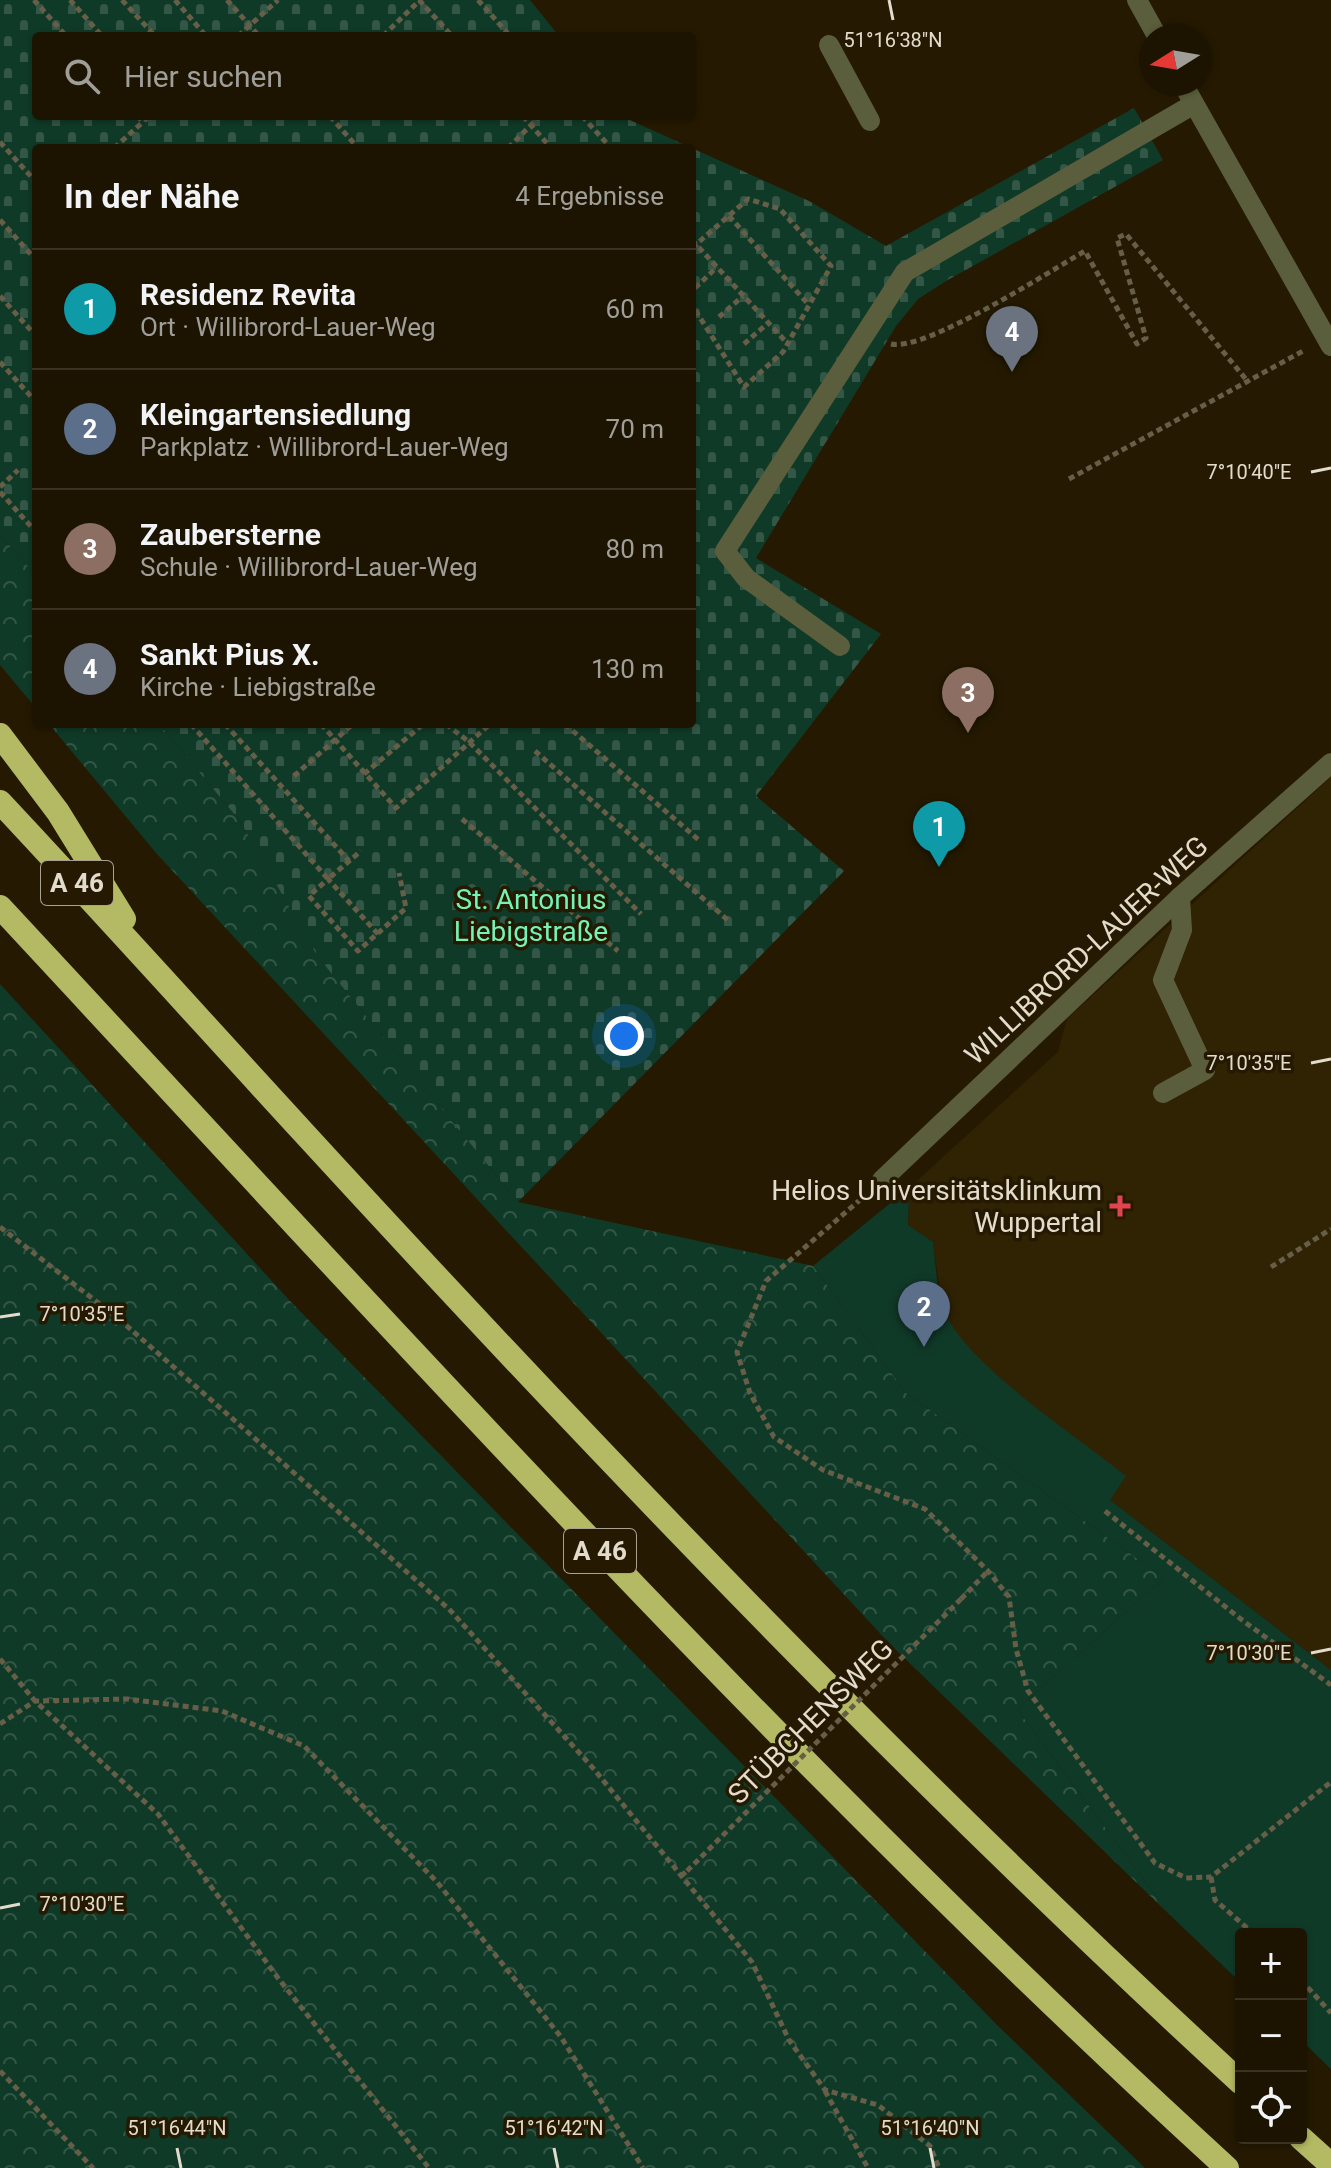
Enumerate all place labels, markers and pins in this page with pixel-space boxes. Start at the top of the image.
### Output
pin: 4 [986,306,1038,372]
pin: 3 [942,667,994,733]
pin: 1 [913,801,965,867]
place label: Helios Universitätsklinkum Wuppertal [771,1174,1102,1239]
marker: Helios Universitätsklinkum Wuppertal [1109,1195,1131,1217]
pin: 2 [898,1281,950,1347]

